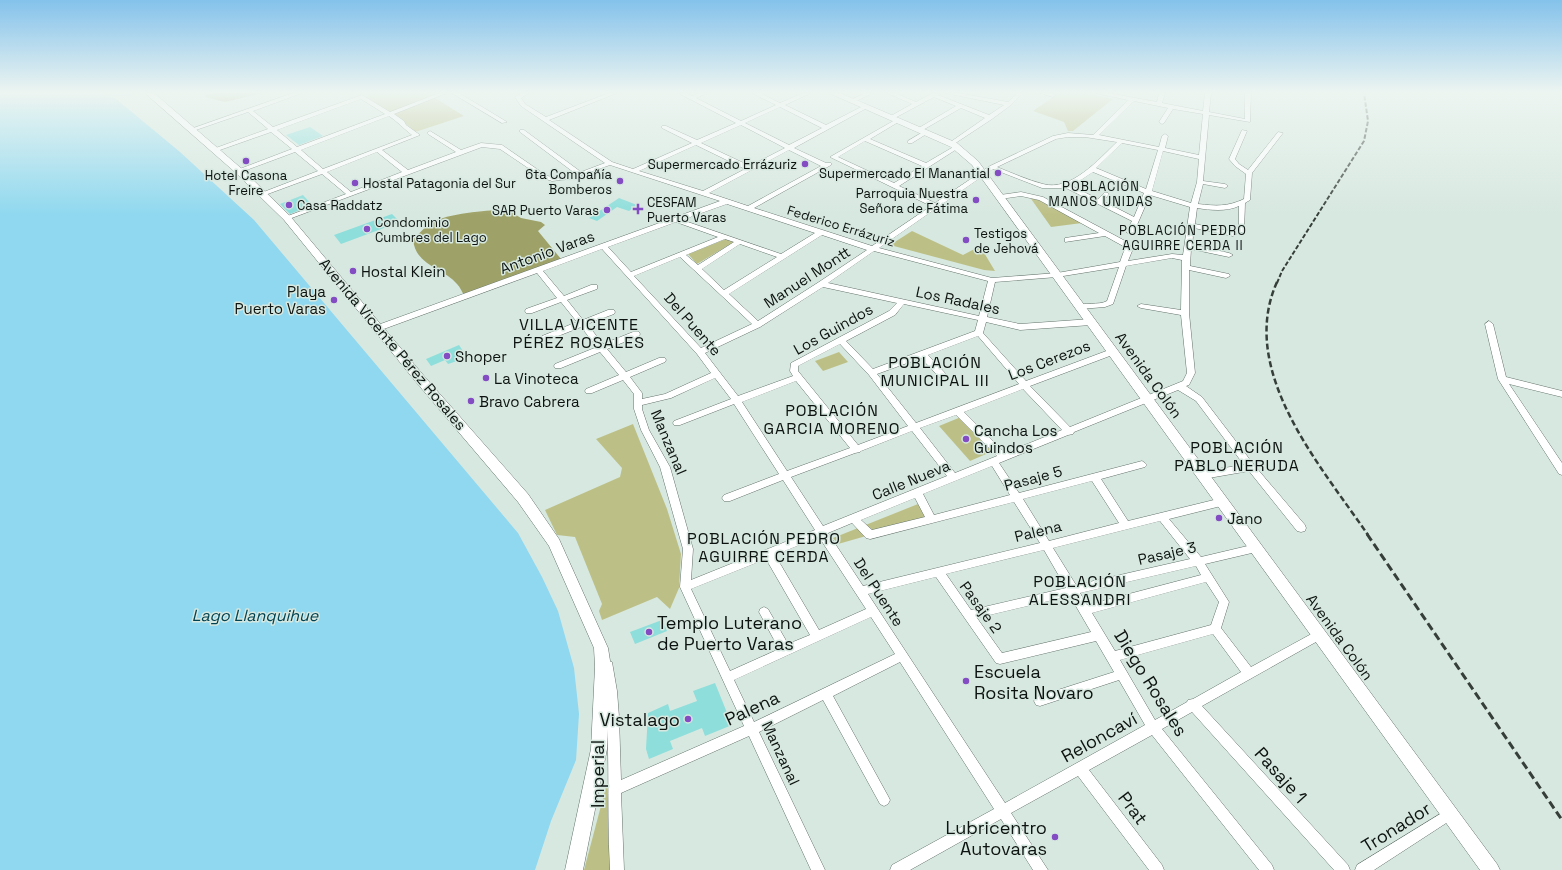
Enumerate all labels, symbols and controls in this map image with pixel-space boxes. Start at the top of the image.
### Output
marker: Hotel Casona Freire [241,156,251,166]
place label: Supermercado Errázuriz [648,156,797,173]
marker: Supermercado Errázuriz [800,159,810,169]
place label: Supermercado El Manantial [819,165,990,182]
place label: 6ta Compañía Bomberos [525,166,613,198]
place label: Hotel Casona Freire [205,167,288,199]
marker: Supermercado El Manantial [993,168,1003,178]
place label: Hostal Patagonia del Sur [363,175,516,192]
marker: 6ta Compañía Bomberos [615,176,625,186]
marker: Hostal Patagonia del Sur [350,178,360,188]
district label: POBLACIÓN MANOS UNIDAS [1048,178,1154,210]
place label: Parroquia Nuestra Señora de Fátima [856,185,969,217]
place label: CESFAM Puerto Varas [647,194,726,226]
marker: Parroquia Nuestra Señora de Fátima [971,195,981,205]
place label: Casa Raddatz [297,197,383,214]
marker: Casa Raddatz [284,200,294,210]
place label: SAR Puerto Varas [492,202,599,219]
street label: Federico Errázuriz [785,202,897,251]
marker: CESFAM Puerto Varas [632,203,644,215]
marker: SAR Puerto Varas [602,205,612,215]
place label: Condominio Cumbres del Lago [375,214,487,246]
district label: POBLACIÓN PEDRO AGUIRRE CERDA II [1119,222,1247,254]
marker: Condominio Cumbres del Lago [362,224,372,234]
place label: Testigos de Jehová [974,225,1039,257]
street label: Antonio Varas [497,226,597,278]
marker: Testigos de Jehová [961,235,971,245]
street label: Manuel Montt [760,242,854,312]
street label: Avenida Vicente Pérez Rosales [315,254,471,434]
place label: Hostal Klein [361,262,445,281]
marker: Hostal Klein [348,266,358,276]
place label: Playa Puerto Varas [234,282,326,318]
street label: Los Radales [914,282,1002,318]
street label: Del Puente [660,288,726,360]
marker: Playa Puerto Varas [329,295,339,305]
street label: Los Guindos [790,299,876,359]
district label: VILLA VICENTE PÉREZ ROSALES [513,314,645,353]
street label: Avenida Colón [1111,328,1187,422]
street label: Los Cerezos [1005,336,1093,384]
place label: Shoper [455,347,507,366]
marker: Shoper [442,351,452,361]
district label: POBLACIÓN MUNICIPAL III [880,352,990,391]
place label: La Vinoteca [494,369,579,388]
marker: La Vinoteca [481,373,491,383]
place label: Bravo Cabrera [479,392,580,411]
marker: Bravo Cabrera [466,396,476,406]
district label: POBLACIÓN GARCIA MORENO [764,400,900,439]
street label: Manzanal [647,407,691,477]
place label: Cancha Los Guindos [974,421,1058,457]
marker: Cancha Los Guindos [961,434,971,444]
district label: POBLACIÓN PABLO NERUDA [1174,437,1300,476]
street label: Calle Nueva [869,456,953,504]
street label: Pasaje 5 [1002,461,1064,495]
place label: Jano [1227,509,1263,528]
marker: Jano [1214,513,1224,523]
street label: Palena [1012,516,1064,546]
district label: POBLACIÓN PEDRO AGUIRRE CERDA [687,528,841,567]
street label: Pasaje 3 [1136,537,1198,569]
street label: Del Puente [850,554,908,630]
district label: POBLACIÓN ALESSANDRI [1029,571,1131,610]
street label: Pasaje 2 [956,577,1006,637]
street label: Avenida Colón [1302,590,1378,684]
water label: Lago Llanquihue [192,605,319,626]
place label: Templo Luterano de Puerto Varas [657,611,802,655]
street label: Diego Rosales [1109,626,1193,740]
marker: Templo Luterano de Puerto Varas [644,627,654,637]
place label: Escuela Rosita Novaro [974,660,1094,704]
marker: Escuela Rosita Novaro [961,676,971,686]
street label: Palena [721,685,783,731]
street label: Reloncaví [1057,706,1142,767]
place label: Vistalago [599,708,680,731]
marker: Vistalago [683,714,693,724]
street label: Manzanal [758,718,804,788]
street label: Imperial [586,740,609,808]
street label: Pasaje 1 [1250,742,1312,808]
street label: Prat [1113,787,1153,829]
street label: Tronador [1357,797,1435,857]
place label: Lubricentro Autovaras [945,816,1047,860]
marker: Lubricentro Autovaras [1050,832,1060,842]

